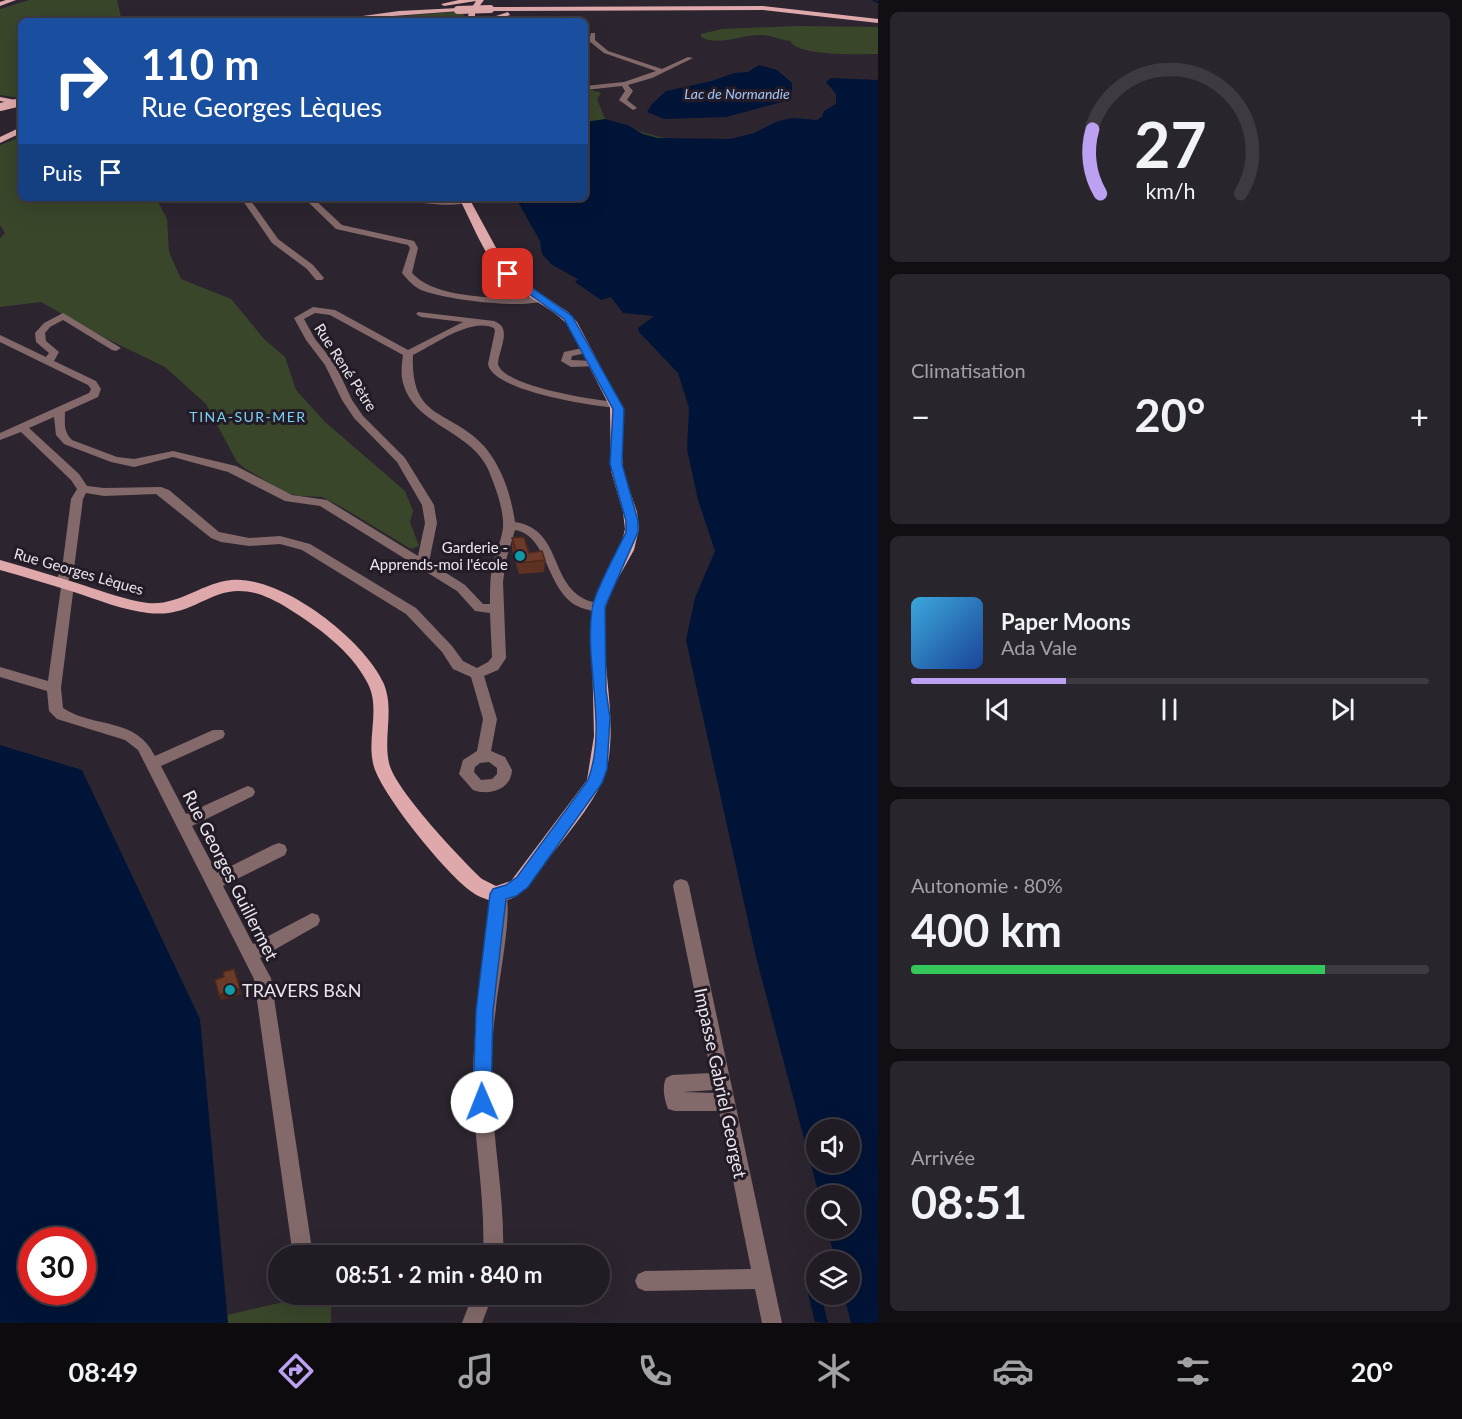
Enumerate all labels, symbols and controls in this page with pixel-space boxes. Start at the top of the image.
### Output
text: 110 m [141,39,259,89]
icon: right [42,42,120,120]
water label: Lac de Normandie [684,85,790,102]
text: Rue Georges Lèques [141,90,382,123]
text: 27 [1134,106,1206,181]
icon: arrive [94,156,127,189]
text: Puis [42,159,82,186]
text: km/h [1145,178,1195,204]
pin [482,248,533,299]
icon: arrive [491,257,524,290]
street label: Rue René Pètre [311,320,381,414]
text: Climatisation [911,358,1026,382]
text: 20° [1135,388,1205,442]
text: − [911,396,930,436]
text: + [1410,396,1429,436]
district label: TINA-SUR-MER [189,408,307,425]
place label: Garderie - Apprends-moi l'école [370,538,508,573]
street label: Rue Georges Lèques [12,544,146,598]
marker: Garderie - Apprends-moi l'école [513,549,527,563]
text: Paper Moons [1001,608,1131,635]
text: Ada Vale [1001,635,1077,659]
icon: previous [981,693,1014,726]
icon: pause [1153,693,1186,726]
icon: next [1326,693,1359,726]
street label: Rue Georges Guillermet [179,786,284,964]
text: Autonomie · 80% [911,873,1063,897]
text: 400 km [911,903,1062,957]
place label: TRAVERS B&N [242,979,362,1001]
marker: TRAVERS B&N [223,983,237,997]
street label: Impasse Gabriel Georget [690,986,752,1181]
position arrow [450,1070,514,1134]
map controls [806,1119,860,1305]
button: sound [806,1119,860,1173]
text: Arrivée [911,1145,975,1169]
text: 08:51 [911,1175,1027,1229]
button: search [806,1185,860,1239]
speed limit sign: 30 [18,1227,96,1305]
button: layers [806,1251,860,1305]
text: 08:51 · 2 min · 840 m [336,1261,542,1288]
icon: directions [275,1350,317,1392]
icon: music [455,1350,497,1392]
icon: phone [634,1350,676,1392]
icon: climate [813,1350,855,1392]
icon: car [992,1350,1034,1392]
icon: filters [1172,1350,1214,1392]
text: 08:49 [69,1355,138,1388]
text: 20° [1351,1355,1393,1388]

